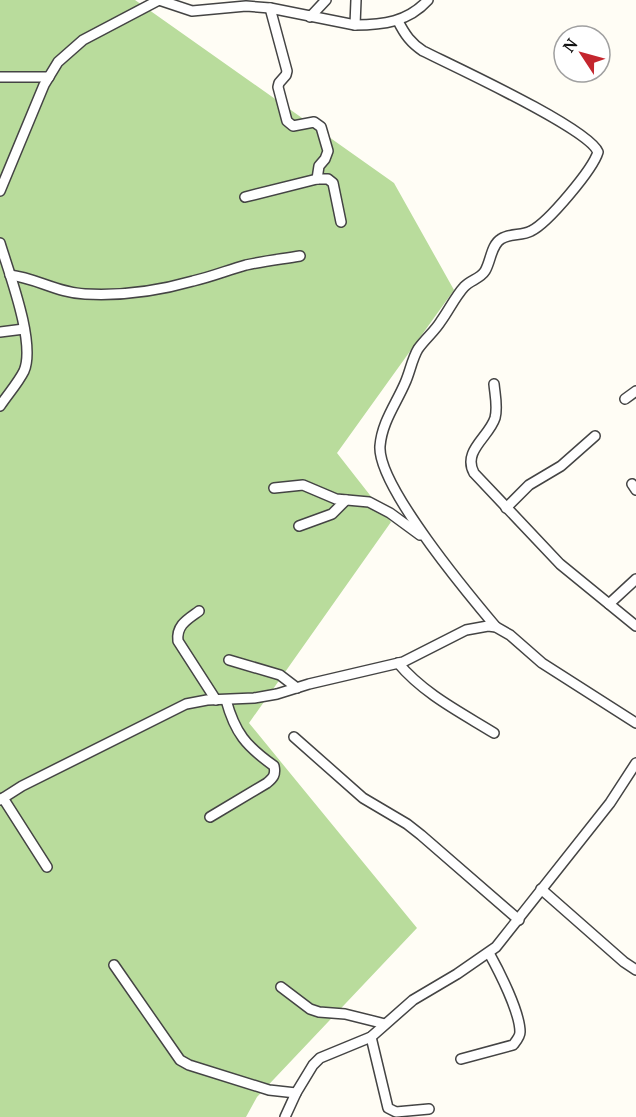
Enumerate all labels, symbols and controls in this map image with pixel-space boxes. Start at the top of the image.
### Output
north arrow [552,24,612,84]
text: N [557,34,582,57]

